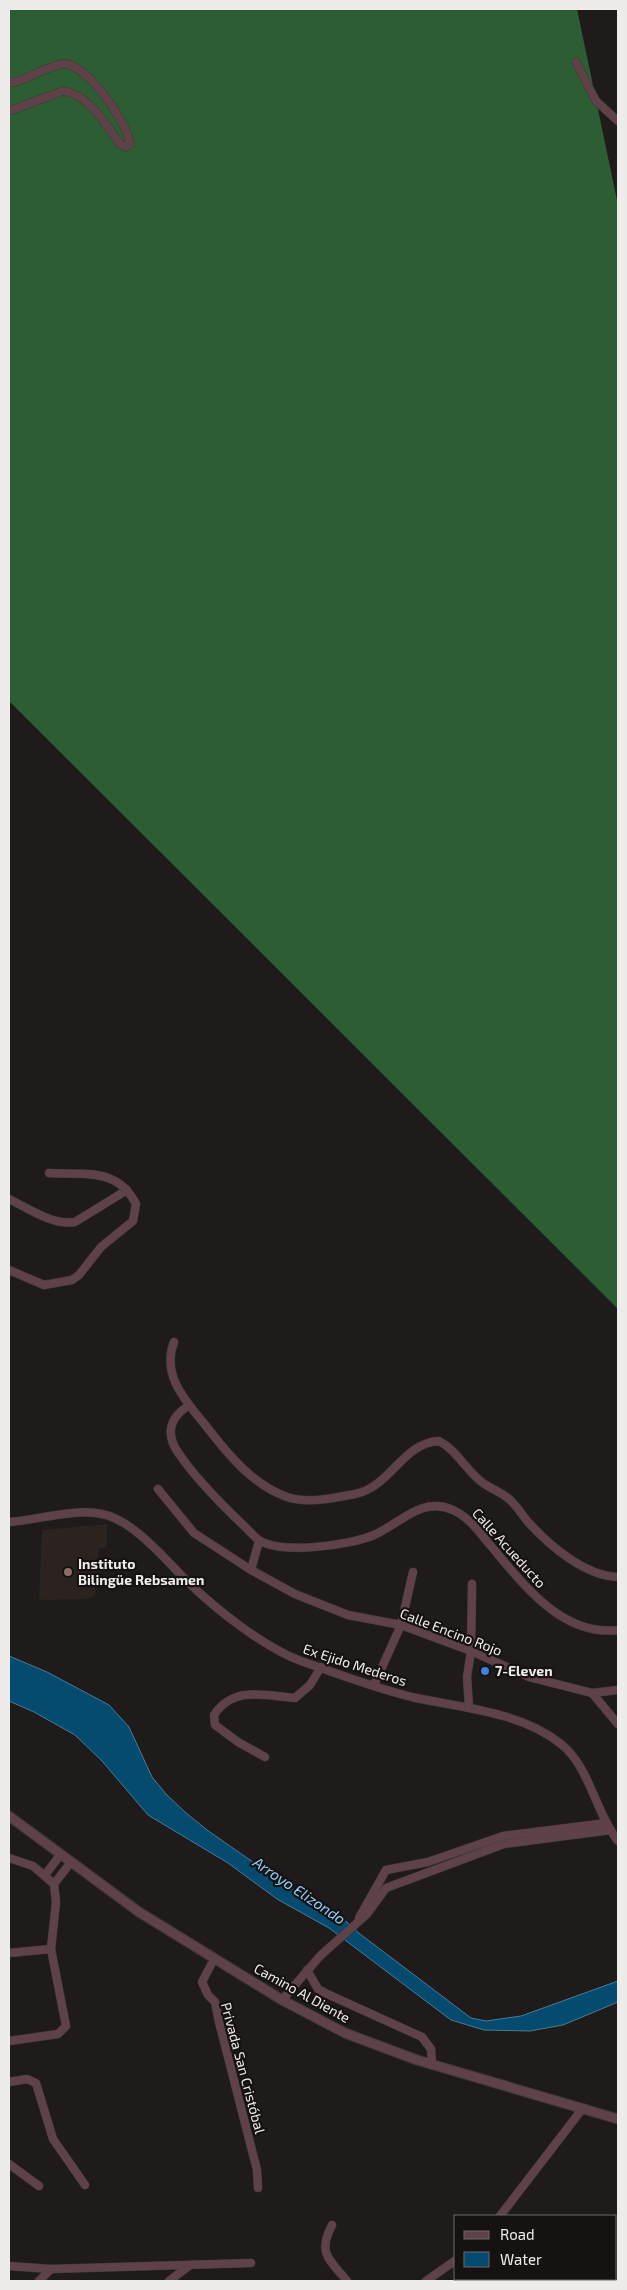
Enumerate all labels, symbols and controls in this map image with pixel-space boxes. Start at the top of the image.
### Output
street label: Calle Acueducto [469,1504,550,1591]
place label: Instituto Bilingüe Rebsamen [78,1555,204,1588]
marker: Instituto Bilingüe Rebsamen [62,1566,74,1578]
street label: Calle Encino Rojo [398,1604,505,1659]
street label: Ex Ejido Mederos [301,1640,409,1689]
place label: 7-Eleven [495,1662,553,1679]
marker: 7-Eleven [479,1665,491,1677]
water label: Arroyo Elizondo [249,1852,349,1929]
street label: Camino Al Diente [251,1959,353,2026]
street label: Privada San Cristóbal [218,2000,269,2136]
legend [454,2215,617,2280]
text: Road [500,2225,535,2243]
text: Water [500,2250,542,2268]

